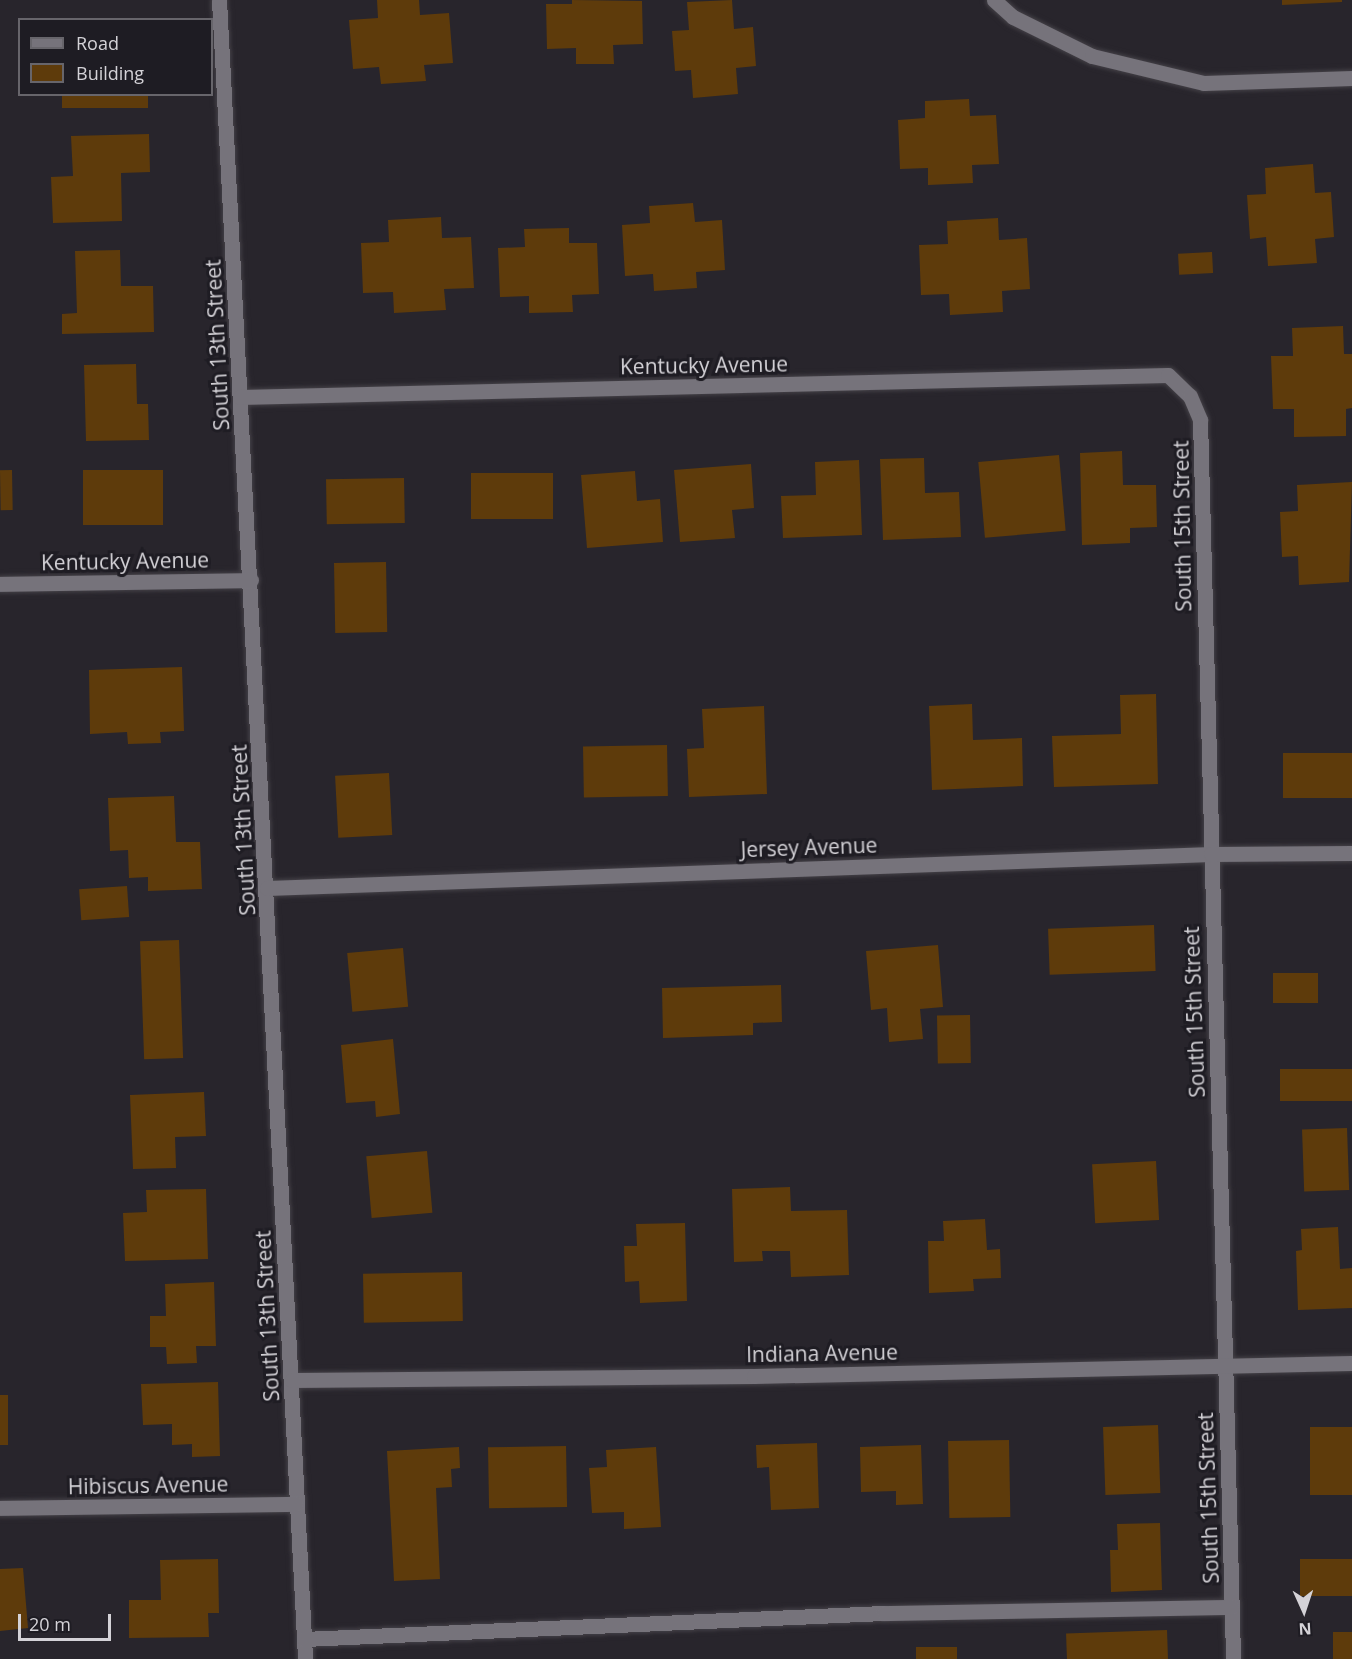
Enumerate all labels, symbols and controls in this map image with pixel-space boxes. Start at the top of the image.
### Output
legend [18,18,213,96]
text: Road [76,31,119,55]
text: Building [76,61,144,85]
street label: South 13th Street [200,259,234,431]
street label: Kentucky Avenue [620,351,788,379]
street label: South 15th Street [1168,440,1196,612]
street label: Kentucky Avenue [41,547,209,575]
street label: South 13th Street [226,744,260,916]
street label: Jersey Avenue [740,832,878,862]
street label: South 15th Street [1178,926,1210,1098]
street label: South 13th Street [250,1230,284,1402]
street label: Indiana Avenue [746,1339,898,1367]
street label: South 15th Street [1192,1412,1224,1584]
street label: Hibiscus Avenue [68,1471,228,1499]
north arrow [1274,1581,1334,1641]
scale bar [21,1602,114,1640]
text: 20 m [29,1612,71,1636]
text: N [1298,1618,1312,1640]

